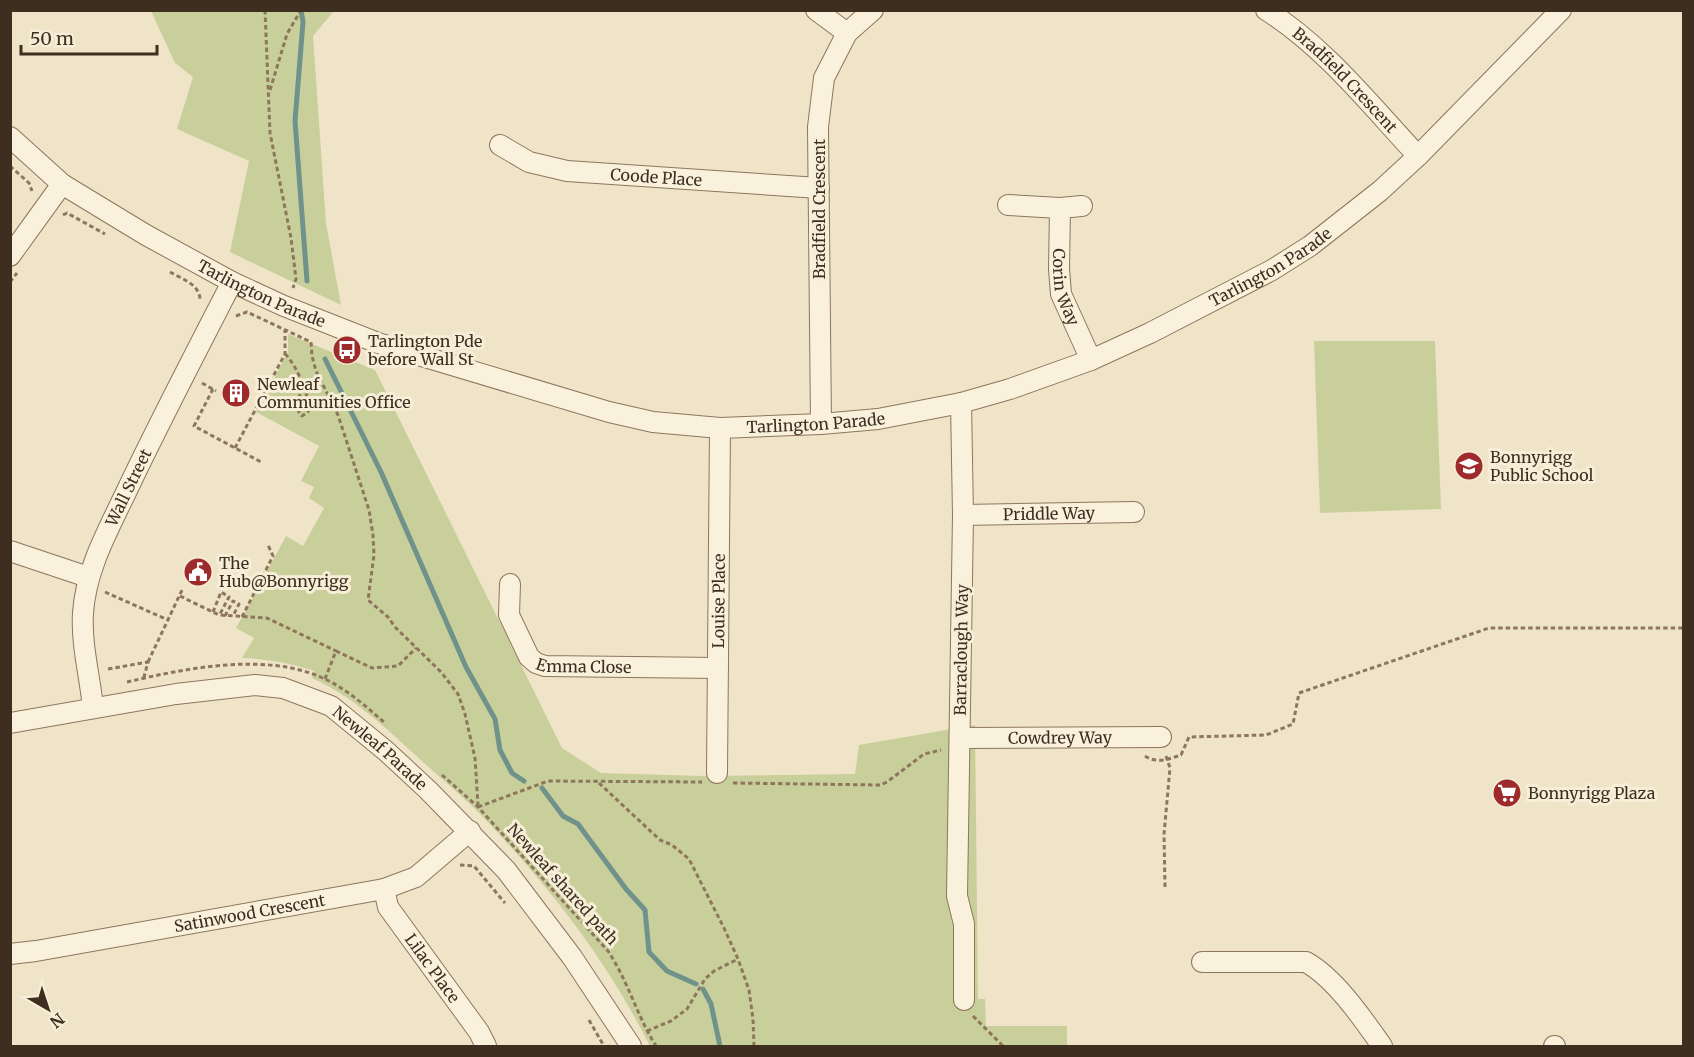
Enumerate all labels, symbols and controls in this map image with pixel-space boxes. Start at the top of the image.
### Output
scale bar [21,18,158,56]
street label: Bradfield Crescent [1289,23,1402,137]
text: 50 m [30,27,74,50]
street label: Bradfield Crescent [809,138,829,279]
street label: Coode Place [610,164,703,190]
street label: Tarlington Parade [1206,223,1335,311]
street label: Corin Way [1049,248,1084,329]
street label: Tarlington Parade [194,255,328,331]
place label: Tarlington Pde before Wall St [367,331,482,369]
bus stop icon: Tarlington Pde before Wall St [331,334,363,366]
place label: Newleaf Communities Office [257,374,411,412]
building icon: Newleaf Communities Office [220,377,252,409]
street label: Tarlington Parade [746,408,887,437]
street label: Wall Street [101,445,156,530]
place label: Bonnyrigg Public School [1490,447,1594,485]
school or university icon: Bonnyrigg Public School [1453,450,1485,482]
street label: Priddle Way [1003,503,1096,524]
place label: The Hub@Bonnyrigg [219,553,349,591]
street label: Louise Place [708,554,729,648]
public building icon: The Hub@Bonnyrigg [182,556,214,588]
street label: Barraclough Way [950,583,972,716]
street label: Emma Close [533,654,631,677]
street label: Newleaf Parade [329,702,431,794]
street label: Cowdrey Way [1008,727,1113,748]
supermarket icon: Bonnyrigg Plaza [1491,777,1523,809]
place label: Bonnyrigg Plaza [1528,783,1656,803]
street label: Newleaf shared path [503,819,623,949]
street label: Satinwood Crescent [172,890,327,936]
street label: Lilac Place [401,930,464,1007]
north arrow [18,979,78,1039]
text: N [46,1009,69,1033]

